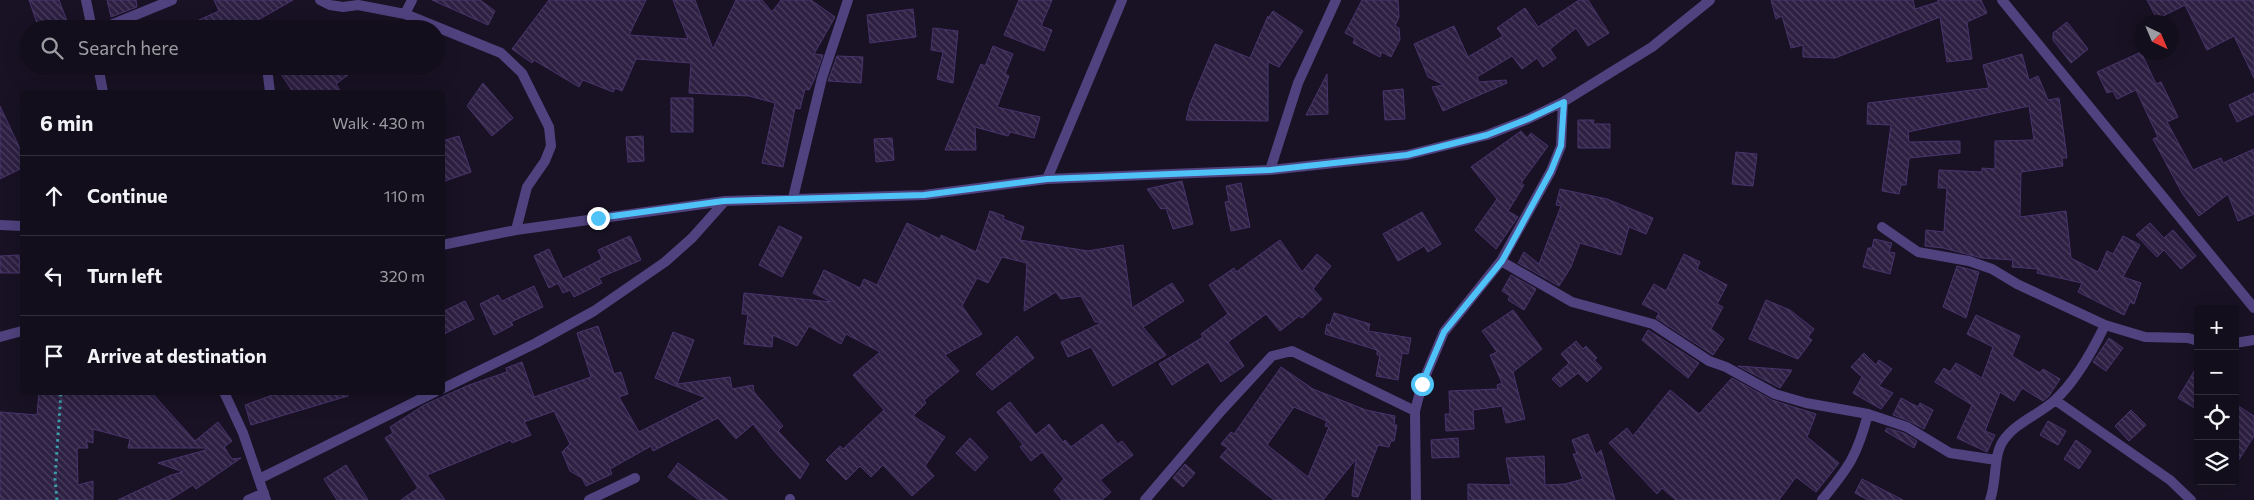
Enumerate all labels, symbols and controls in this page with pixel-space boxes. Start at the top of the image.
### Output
north arrow [2134,15,2179,60]
search box [20,20,445,75]
icon: search [38,34,66,62]
text: Search here [78,36,178,59]
text: 6 min [40,110,93,135]
text: Walk · 430 m [332,113,425,132]
icon: ahead [40,182,68,210]
text: Continue [87,184,167,207]
text: 110 m [384,186,425,205]
route end [587,207,610,230]
icon: left [40,262,68,290]
text: Turn left [87,264,162,287]
text: 320 m [380,266,425,285]
map controls [2194,305,2239,485]
button: + [2194,305,2239,350]
icon: arrive [40,342,68,370]
text: Arrive at destination [87,344,267,367]
button: − [2194,350,2239,395]
route start [1411,373,1434,396]
button: locate [2194,395,2239,440]
button: layers [2194,440,2239,485]

